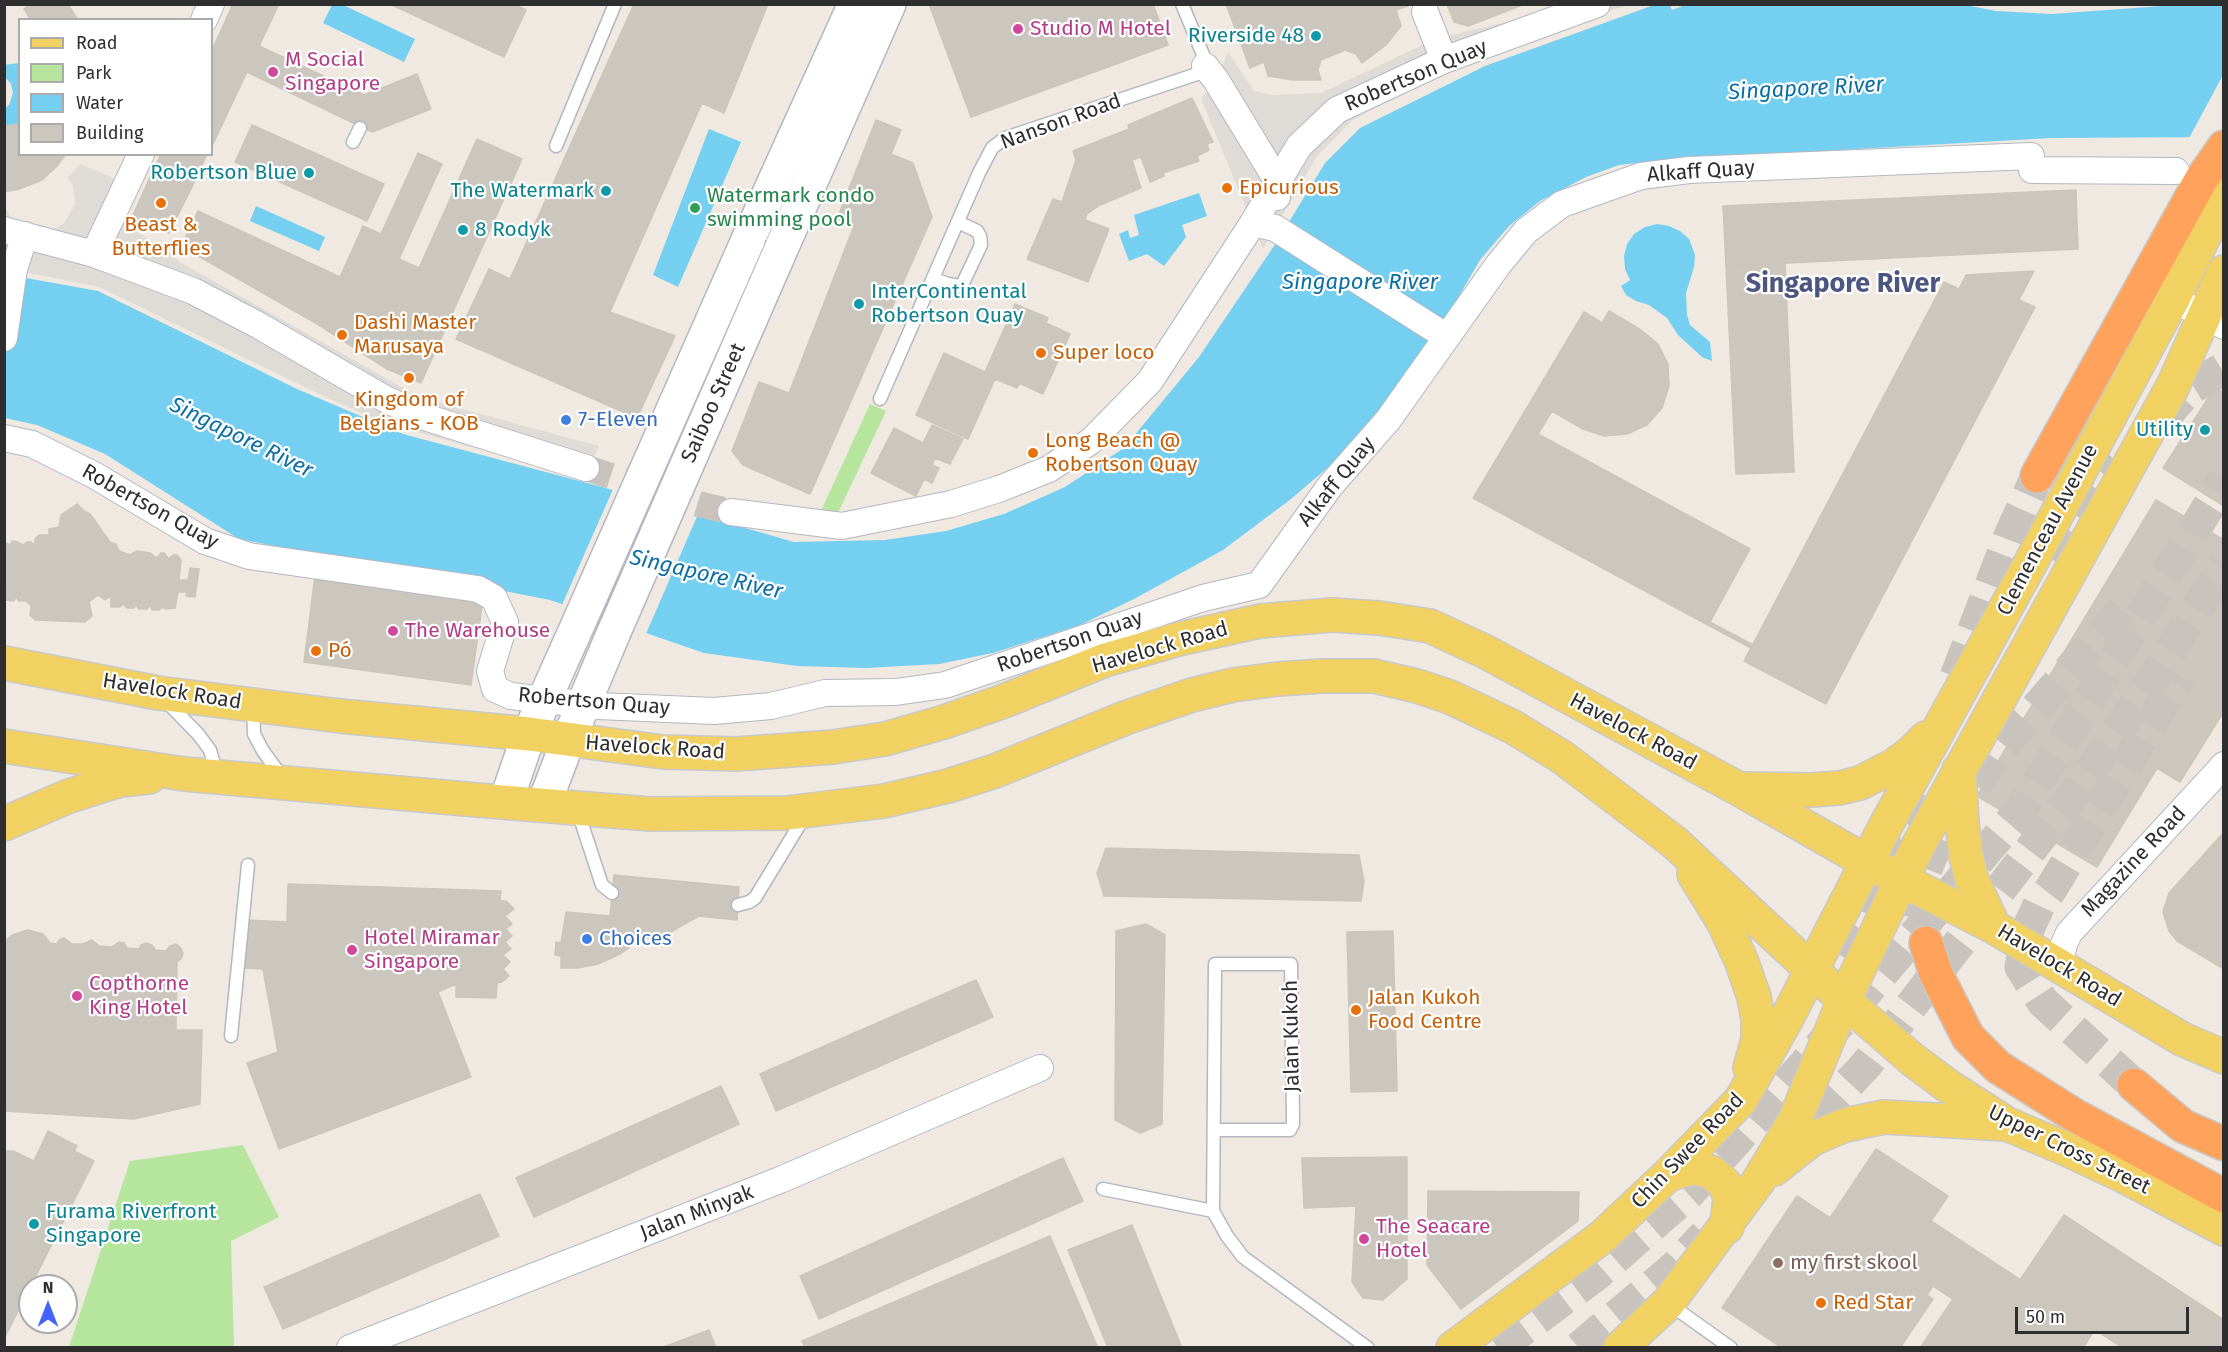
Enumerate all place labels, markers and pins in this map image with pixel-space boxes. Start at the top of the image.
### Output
place label: Studio M Hotel [1030,16,1171,42]
marker: Studio M Hotel [1011,22,1025,36]
place label: Riverside 48 [1188,23,1304,49]
marker: Riverside 48 [1309,29,1323,43]
place label: M Social Singapore [285,47,380,97]
marker: M Social Singapore [266,65,280,79]
place label: Robertson Blue [150,160,297,186]
marker: Robertson Blue [302,166,316,180]
place label: Epicurious [1239,175,1339,201]
place label: The Watermark [451,178,594,204]
marker: Epicurious [1220,181,1234,195]
place label: Watermark condo swimming pool [707,183,875,233]
marker: The Watermark [599,184,613,198]
marker: Beast & Butterflies [154,196,168,210]
marker: Watermark condo swimming pool [688,201,702,215]
place label: Beast & Butterflies [112,212,210,262]
place label: 8 Rodyk [475,217,550,243]
marker: 8 Rodyk [456,223,470,237]
place label: InterContinental Robertson Quay [871,279,1027,329]
marker: InterContinental Robertson Quay [852,297,866,311]
place label: Dashi Master Marusaya [354,310,476,360]
marker: Dashi Master Marusaya [335,328,349,342]
place label: Super loco [1053,340,1154,366]
marker: Super loco [1034,346,1048,360]
marker: Kingdom of Belgians - KOB [402,371,416,385]
place label: Kingdom of Belgians - KOB [339,387,479,437]
place label: 7-Eleven [578,407,658,433]
marker: 7-Eleven [559,413,573,427]
place label: Utility [2136,417,2193,443]
marker: Utility [2198,423,2212,437]
place label: Long Beach @ Robertson Quay [1045,428,1197,478]
marker: Long Beach @ Robertson Quay [1026,446,1040,460]
place label: The Warehouse [405,618,550,644]
marker: The Warehouse [386,624,400,638]
place label: Pó [328,638,352,664]
marker: Pó [309,644,323,658]
place label: Hotel Miramar Singapore [364,925,500,975]
place label: Choices [599,926,672,952]
marker: Choices [580,932,594,946]
marker: Hotel Miramar Singapore [345,943,359,957]
place label: Copthorne King Hotel [89,971,189,1021]
place label: Jalan Kukoh Food Centre [1368,985,1482,1035]
marker: Copthorne King Hotel [70,989,84,1003]
marker: Jalan Kukoh Food Centre [1349,1003,1363,1017]
place label: Furama Riverfront Singapore [46,1199,217,1249]
place label: The Seacare Hotel [1376,1214,1490,1264]
marker: Furama Riverfront Singapore [27,1217,41,1231]
marker: The Seacare Hotel [1357,1232,1371,1246]
place label: my first skool [1790,1250,1918,1276]
marker: my first skool [1771,1256,1785,1270]
place label: Red Star [1833,1290,1913,1316]
marker: Red Star [1814,1296,1828,1310]

